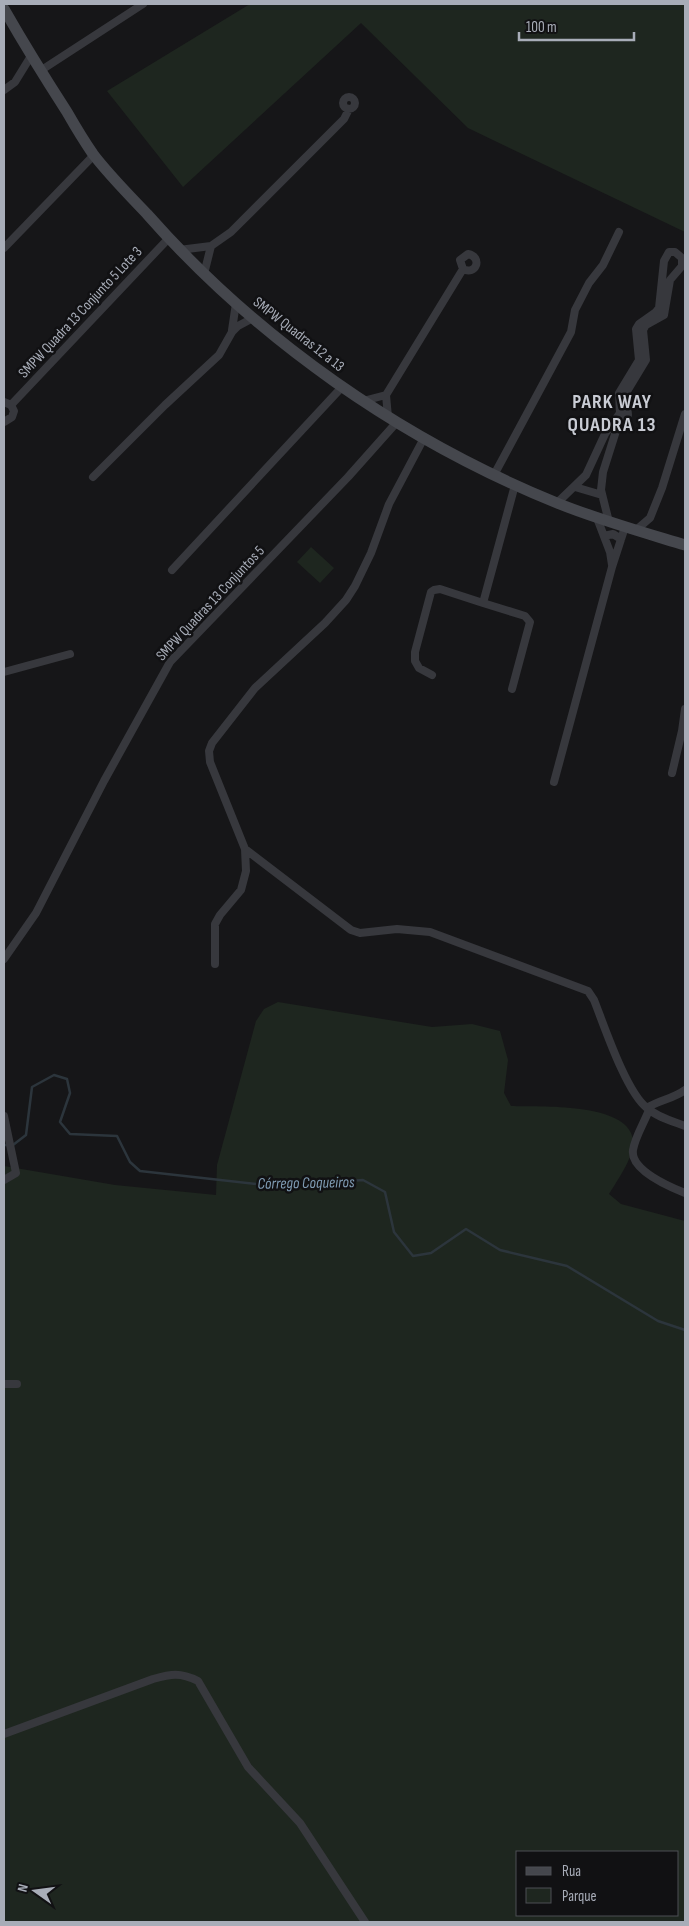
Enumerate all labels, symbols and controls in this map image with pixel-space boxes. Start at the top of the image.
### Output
scale bar [519,10,634,42]
text: 100 m [526,18,557,37]
street label: SMPW Quadra 13 Conjunto 5 Lote 3 [14,243,146,382]
street label: SMPW Quadras 12 a 13 [249,293,348,376]
district label: PARK WAY QUADRA 13 [568,390,656,437]
street label: SMPW Quadras 13 Conjuntos 5 [152,542,269,665]
water label: Córrego Coqueiros [257,1173,355,1194]
legend [516,1851,679,1916]
text: Rua [562,1862,581,1881]
north arrow [10,1866,60,1916]
text: N [14,1882,32,1894]
text: Parque [562,1887,597,1906]

